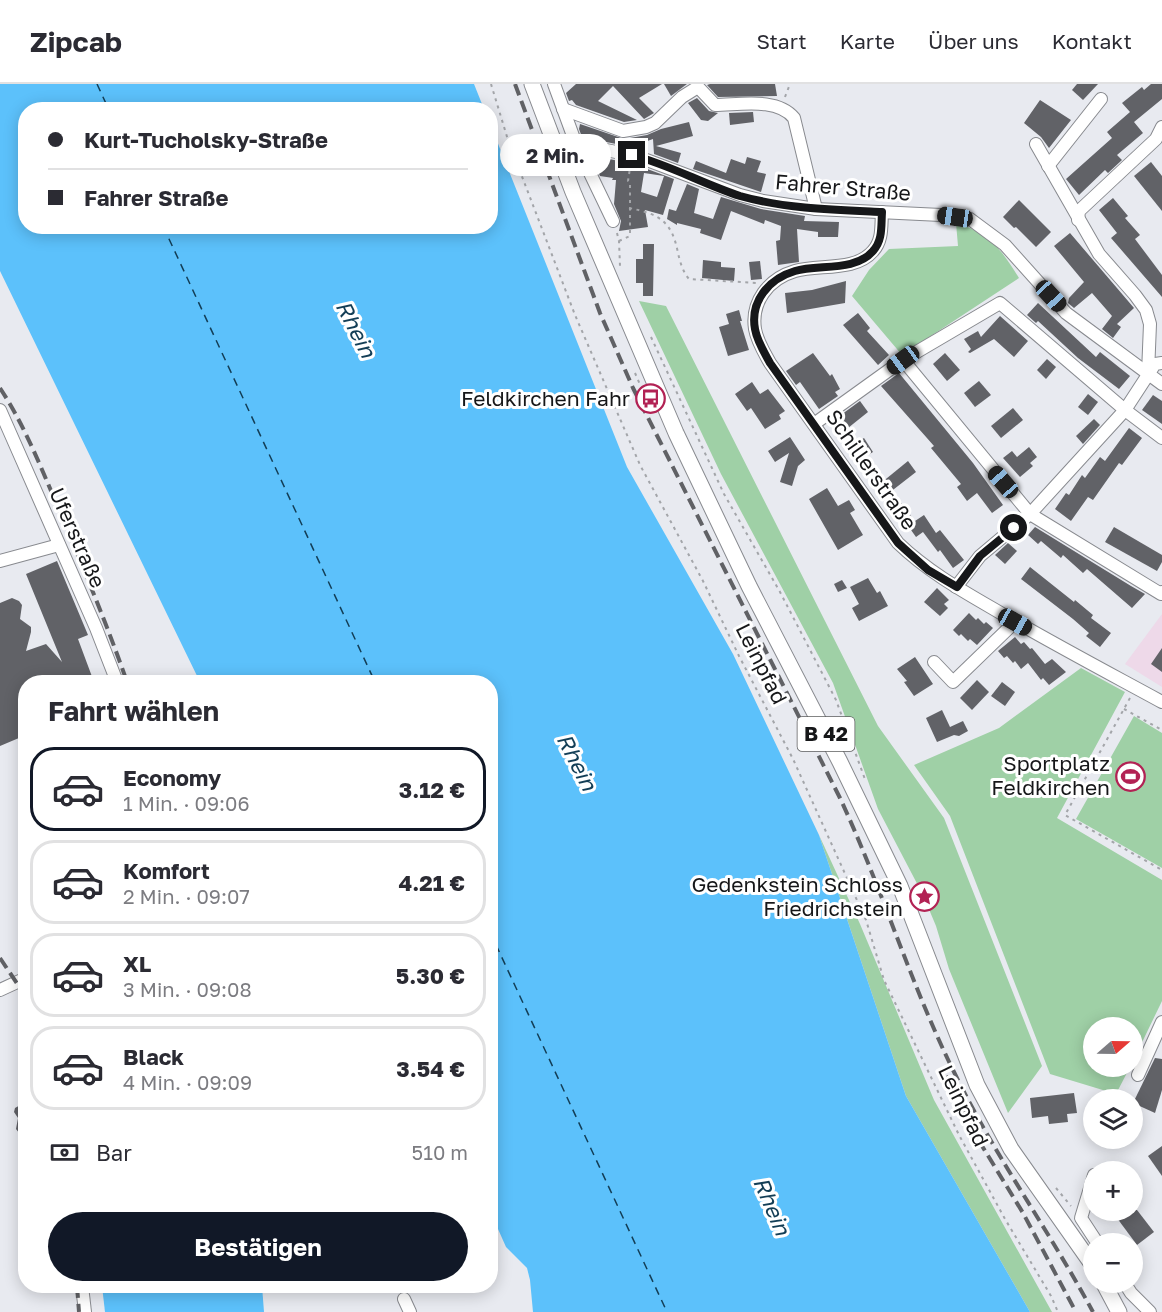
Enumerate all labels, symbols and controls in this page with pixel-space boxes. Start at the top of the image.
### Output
text: Zipcab [30,25,122,58]
text: Start [756,28,807,54]
text: Karte [840,28,895,54]
text: Über uns [928,28,1019,54]
text: Kontakt [1052,28,1132,54]
text: Kurt-Tucholsky-Straße [84,126,328,153]
callout: 2 Min. [500,134,611,176]
route end [618,141,645,168]
text: 2 Min. [526,143,585,167]
street label: Fahrer Straße [774,168,912,206]
text: Fahrer Straße [84,184,228,211]
car [936,206,974,228]
car [1032,277,1070,315]
water label: Rhein [331,296,383,363]
car [883,342,923,378]
bus stop icon: Feldkirchen Fahr [635,383,667,415]
place label: Feldkirchen Fahr [461,385,630,411]
street label: Schillerstraße [821,404,923,535]
car [984,463,1022,501]
street label: Uferstraße [44,483,112,592]
route start [1000,514,1027,541]
car [995,605,1035,639]
street label: Leinpfad [731,619,793,708]
text: Fahrt wählen [48,695,219,727]
road number: B 42 [798,717,854,751]
water label: Rhein [552,729,604,796]
place label: Sportplatz Feldkirchen [991,750,1110,800]
sports icon: Sportplatz Feldkirchen [1115,760,1147,792]
icon: car [51,762,105,816]
text: Economy [123,764,221,791]
text: 3.12 € [399,776,465,803]
text: 1 Min. · 09:06 [123,791,250,815]
icon: car [51,855,105,909]
text: Komfort [123,857,210,884]
text: 4.21 € [398,869,465,896]
place label: Gedenkstein Schloss Friedrichstein [691,871,903,921]
place icon: Gedenkstein Schloss Friedrichstein [908,881,940,913]
text: 2 Min. · 09:07 [123,884,250,908]
icon: car [51,948,105,1002]
text: XL [123,950,151,977]
text: 5.30 € [396,962,465,989]
text: 3 Min. · 09:08 [123,977,252,1001]
north arrow [1083,1017,1143,1077]
map controls [1083,1017,1143,1293]
icon: car [51,1041,105,1095]
text: Black [123,1043,184,1070]
text: 3.54 € [396,1055,465,1082]
street label: Leinpfad [933,1061,995,1150]
text: 4 Min. · 09:09 [123,1070,252,1094]
button: layers [1083,1089,1143,1149]
icon: cash [48,1136,81,1169]
text: Bar [96,1139,132,1166]
text: 510 m [412,1140,468,1164]
button: + [1083,1161,1143,1221]
water label: Rhein [748,1173,797,1240]
button: Bestätigen [48,1212,468,1281]
button: − [1083,1233,1143,1293]

